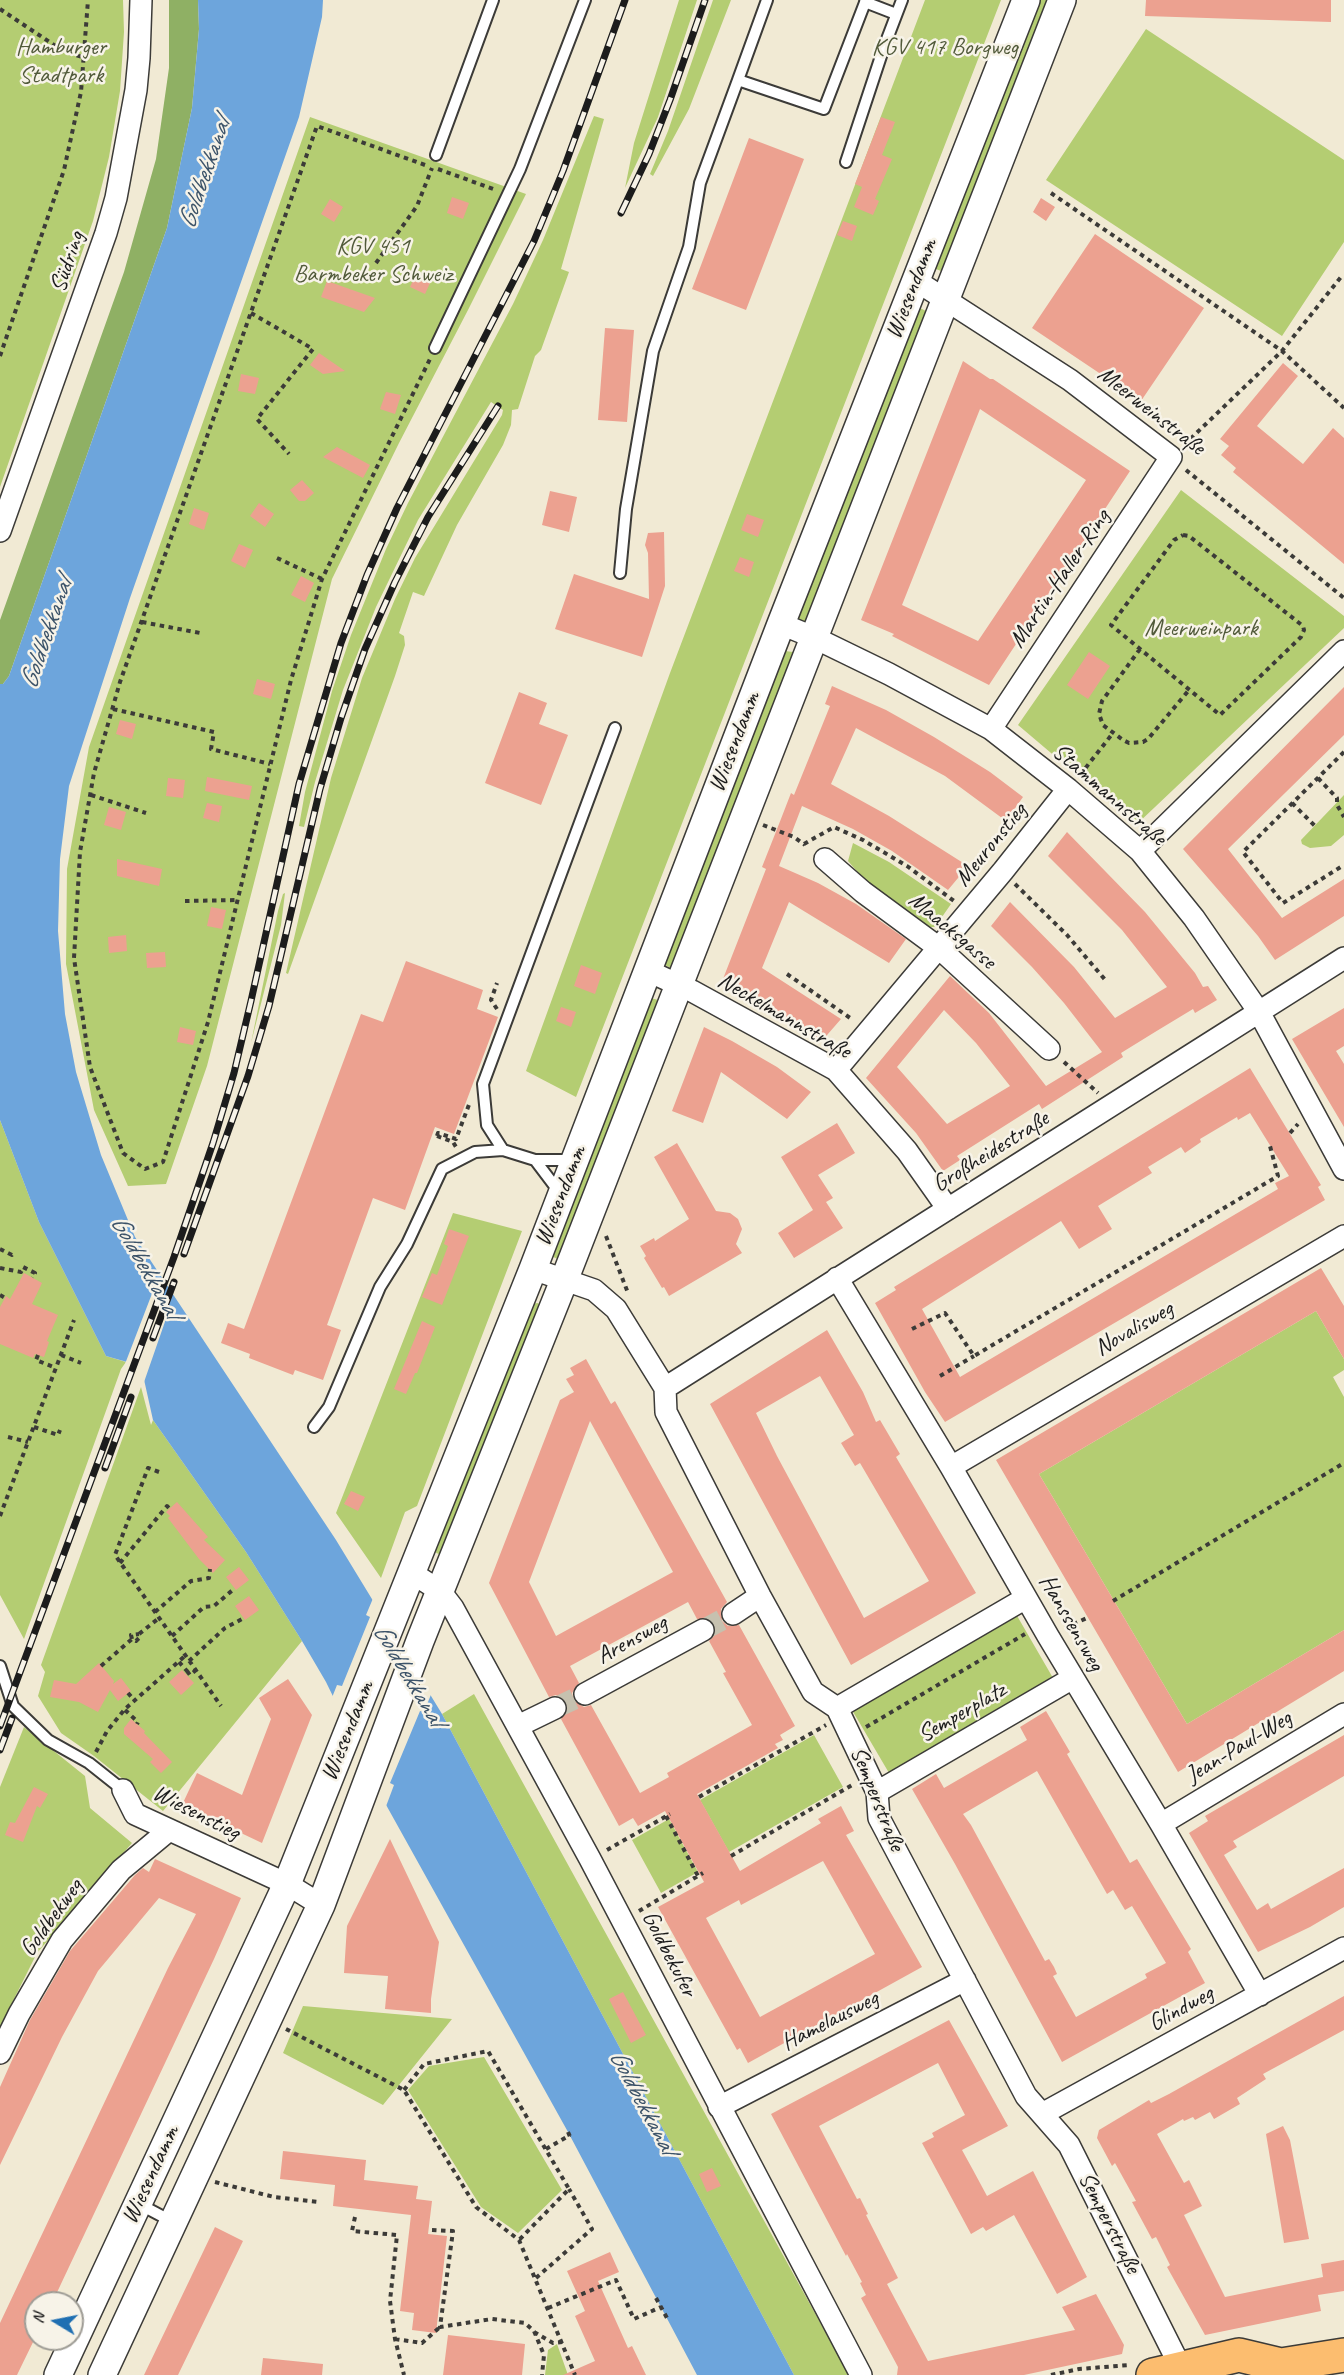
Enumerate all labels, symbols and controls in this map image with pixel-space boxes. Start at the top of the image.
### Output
park label: Hamburger Stadtpark [16,34,106,90]
park label: KGV 417 Borgweg [872,34,1018,62]
water label: Goldbekkanal [172,115,238,233]
street label: Südring [44,228,92,296]
park label: KGV 451 Barmbeker Schweiz [294,233,452,289]
street label: Wiesendamm [880,235,944,343]
street label: Meerweinstraße [1091,360,1211,462]
street label: Martin-Haller-Ring [1003,504,1117,654]
water label: Goldbekkanal [14,575,80,693]
park label: Meerweinpark [1144,615,1258,643]
street label: Wiesendamm [703,688,767,796]
street label: Stammannstraße [1046,738,1172,852]
street label: Meuronstieg [949,797,1033,893]
street label: Maacksgasse [902,886,1002,976]
street label: Neckelmannstraße [712,966,856,1066]
street label: Großheidestraße [928,1105,1054,1199]
street label: Wiesendamm [529,1142,593,1250]
water label: Goldbekkanal [103,1210,187,1324]
street label: Novalisweg [1090,1295,1178,1363]
street label: Hanssensweg [1032,1570,1110,1676]
street label: Arensweg [592,1609,672,1671]
water label: Goldbekkanal [365,1618,451,1732]
street label: Semperplatz [913,1676,1011,1750]
street label: Wiesendamm [315,1677,381,1785]
street label: Jean-Paul-Weg [1181,1704,1297,1790]
street label: Semperstraße [843,1743,911,1855]
street label: Wiesenstieg [148,1779,244,1847]
street label: Goldbekweg [14,1873,90,1963]
street label: Goldbekufer [635,1906,703,2002]
street label: Glindweg [1144,1980,1218,2038]
street label: Hamelausweg [777,1984,883,2058]
water label: Goldbekkanal [602,2045,682,2159]
street label: Wiesendamm [116,2121,186,2229]
street label: Semperstraße [1071,2168,1147,2278]
north arrow [24,2291,84,2351]
text: N [28,2312,49,2325]

